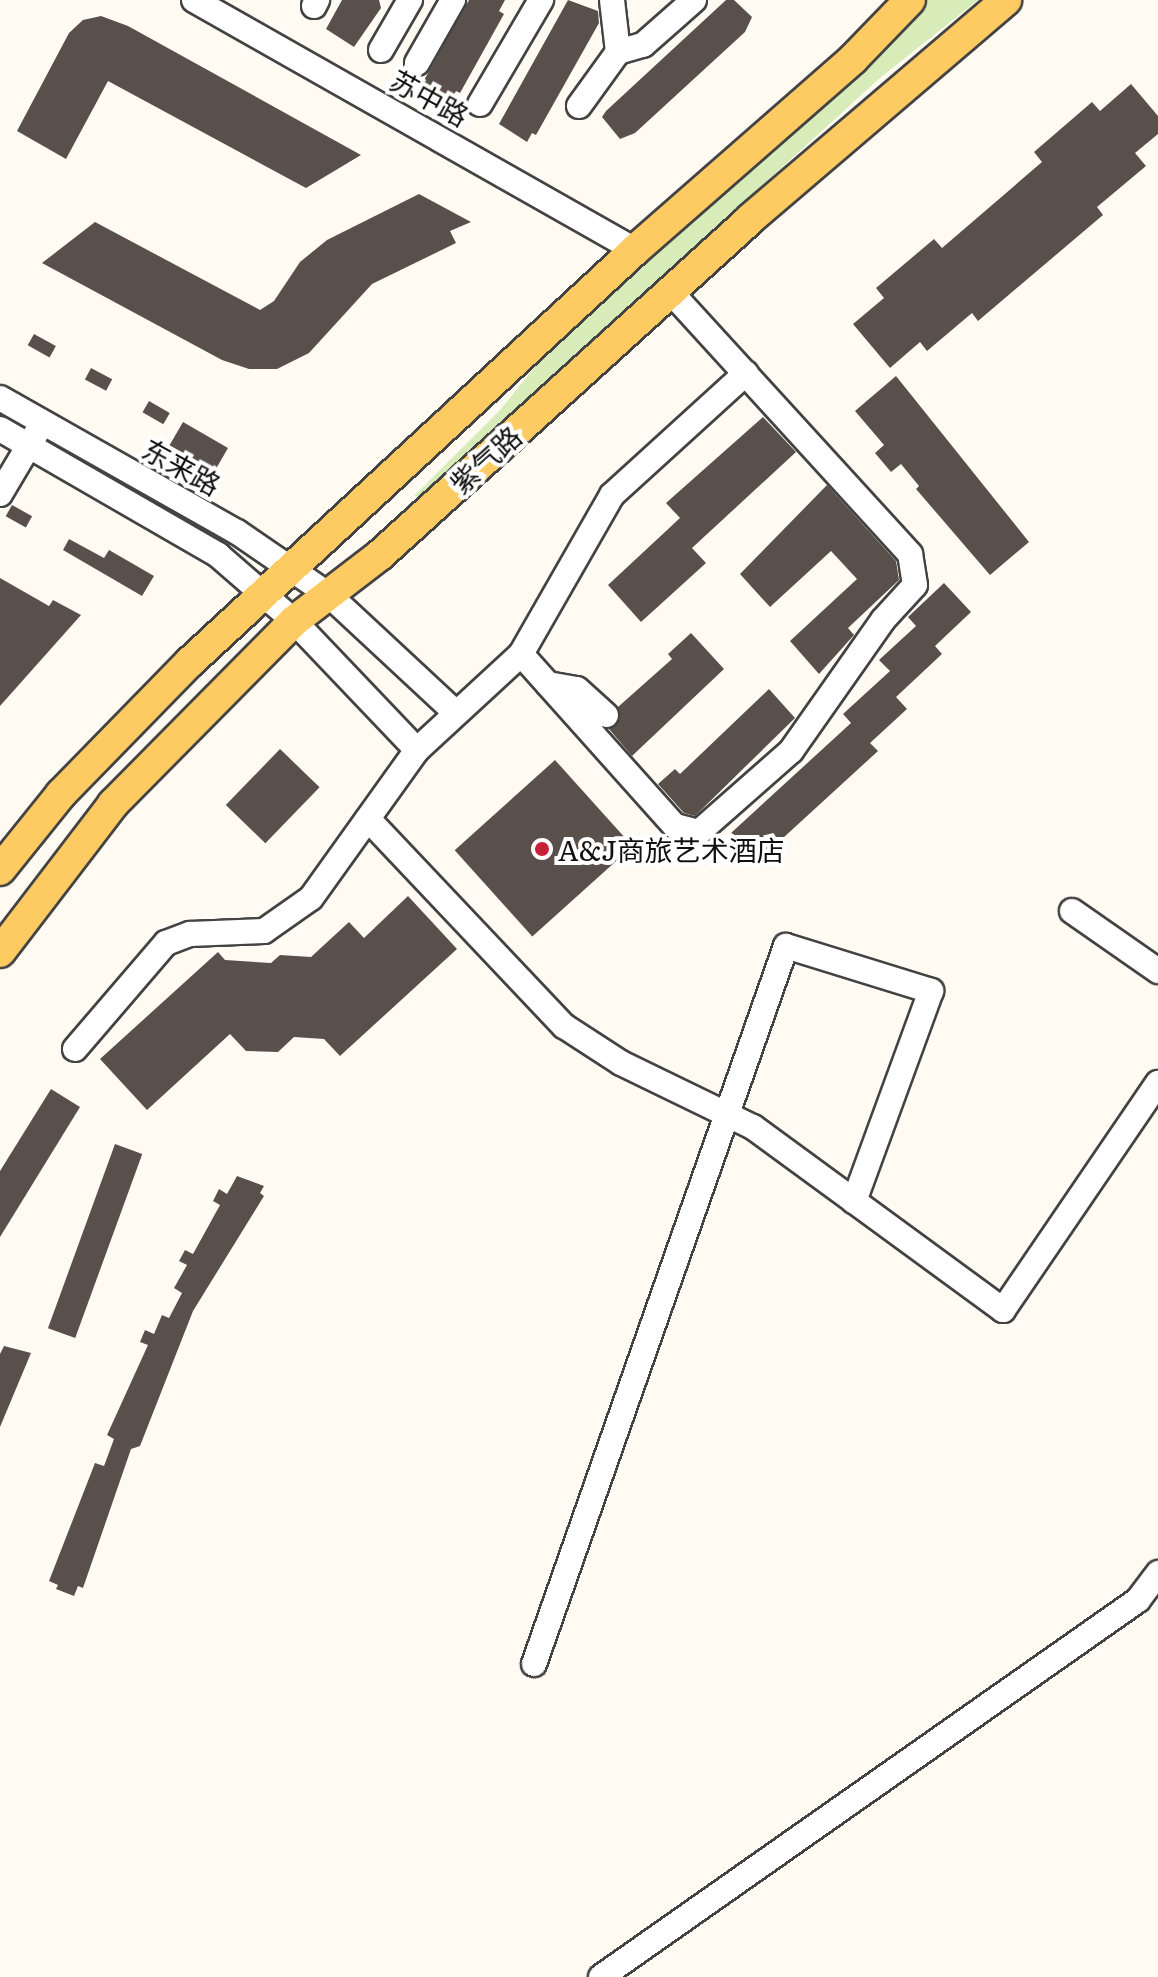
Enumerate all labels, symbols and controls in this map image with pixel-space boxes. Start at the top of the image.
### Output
street label: 苏中路 [385,62,475,132]
street label: 紫气路 [443,418,527,500]
street label: 东来路 [137,431,227,501]
place label: A&J商旅艺术酒店 [558,832,785,866]
marker: A&J商旅艺术酒店 [533,840,551,858]

